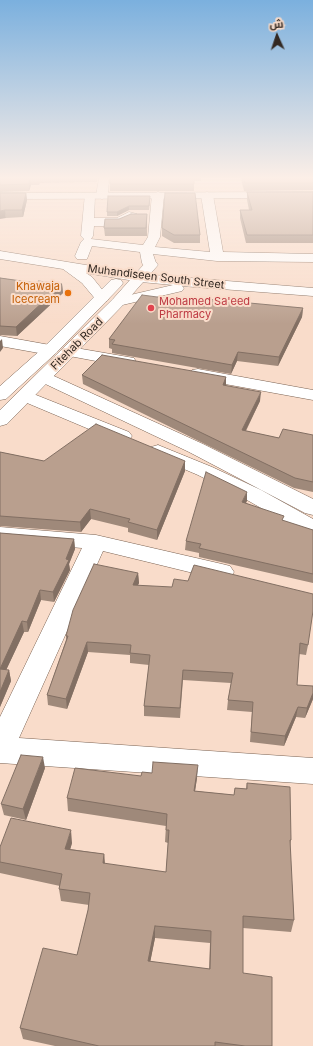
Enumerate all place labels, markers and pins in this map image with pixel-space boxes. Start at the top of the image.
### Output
place label: Khawaja Icecream [12,280,60,306]
marker: Khawaja Icecream [63,288,73,298]
place label: Mohamed Sa'eed Pharmacy [159,295,250,321]
marker: Mohamed Sa'eed Pharmacy [146,303,156,313]

